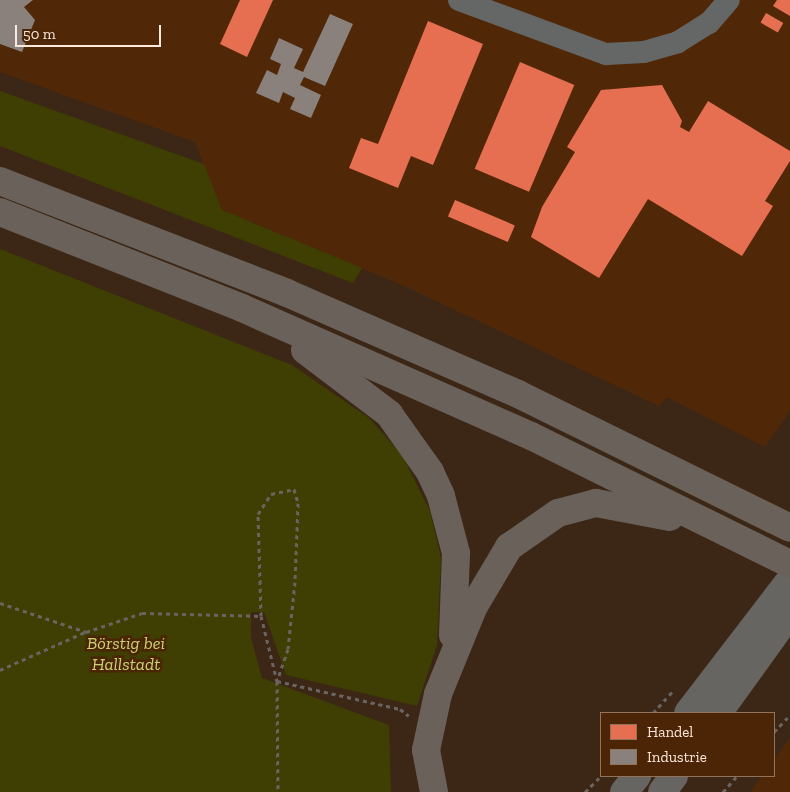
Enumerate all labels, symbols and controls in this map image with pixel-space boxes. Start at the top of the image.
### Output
scale bar [18,15,164,47]
text: 50 m [23,25,56,43]
park label: Börstig bei Hallstadt [87,633,165,676]
legend [600,712,775,777]
text: Handel [647,723,693,741]
text: Industrie [647,748,707,766]

